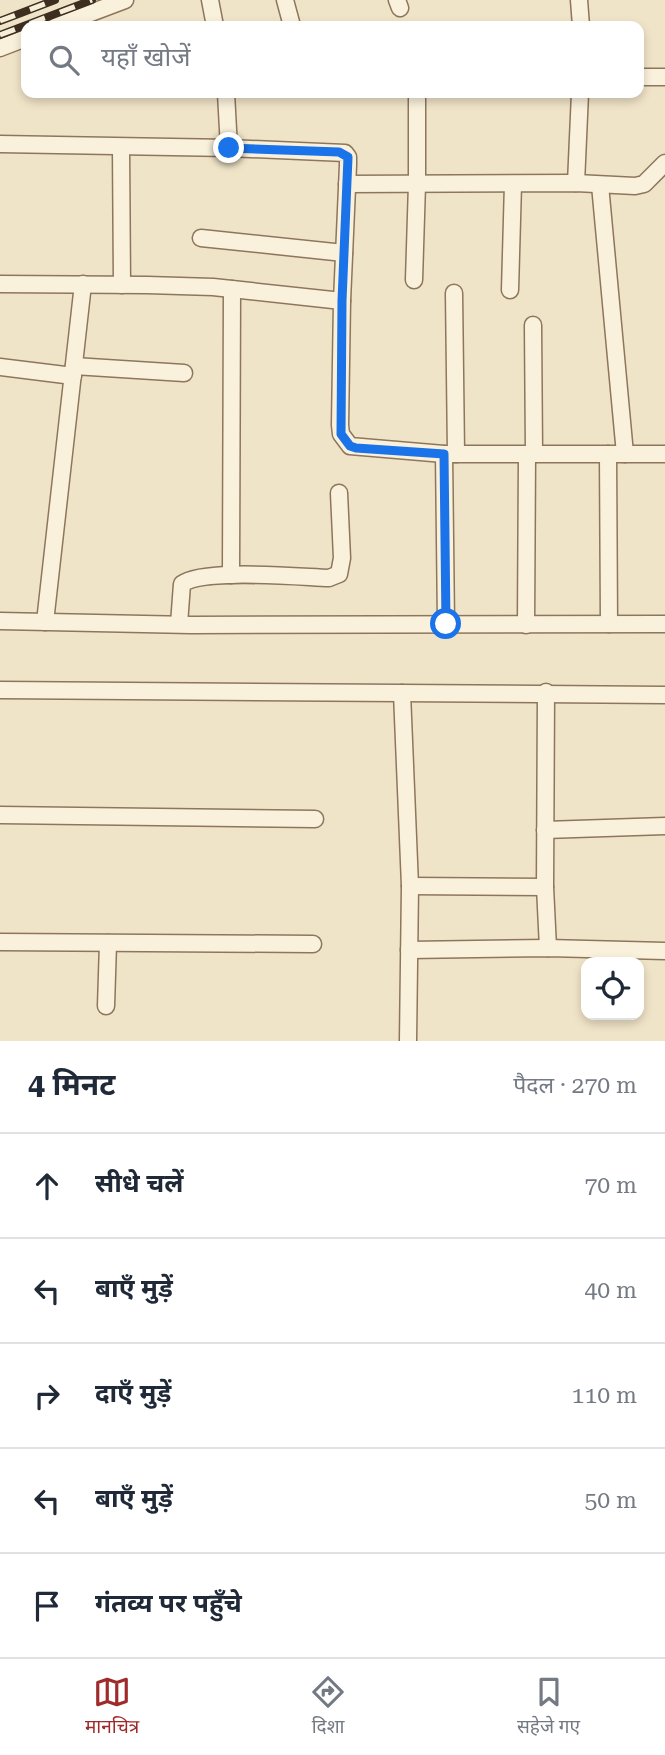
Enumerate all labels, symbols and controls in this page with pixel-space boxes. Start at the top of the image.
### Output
search box [21,21,644,98]
icon: search [45,41,83,79]
text: यहाँ खोजें [101,42,191,72]
route end [213,132,244,163]
route start [430,608,461,639]
map controls [581,957,644,1020]
button: locate [581,957,644,1020]
text: 4 मिनट [28,1067,115,1102]
text: पैदल · 270 m [513,1072,637,1099]
icon: ahead [28,1167,66,1205]
text: सीधे चलें [95,1168,184,1198]
text: 70 m [584,1172,637,1199]
icon: left [28,1272,66,1310]
text: बाएँ मुड़ें [95,1273,173,1303]
text: 40 m [584,1277,637,1304]
icon: right [28,1377,66,1415]
text: दाएँ मुड़ें [95,1378,171,1408]
text: 110 m [572,1382,637,1409]
icon: left [28,1482,66,1520]
text: बाएँ मुड़ें [95,1483,173,1513]
text: 50 m [584,1487,637,1514]
icon: arrive [28,1587,66,1625]
text: गंतव्य पर पहुँचे [95,1588,242,1618]
tab: मानचित्र [85,1673,139,1741]
tab: दिशा [309,1673,347,1741]
tab: सहेजे गए [517,1673,580,1741]

